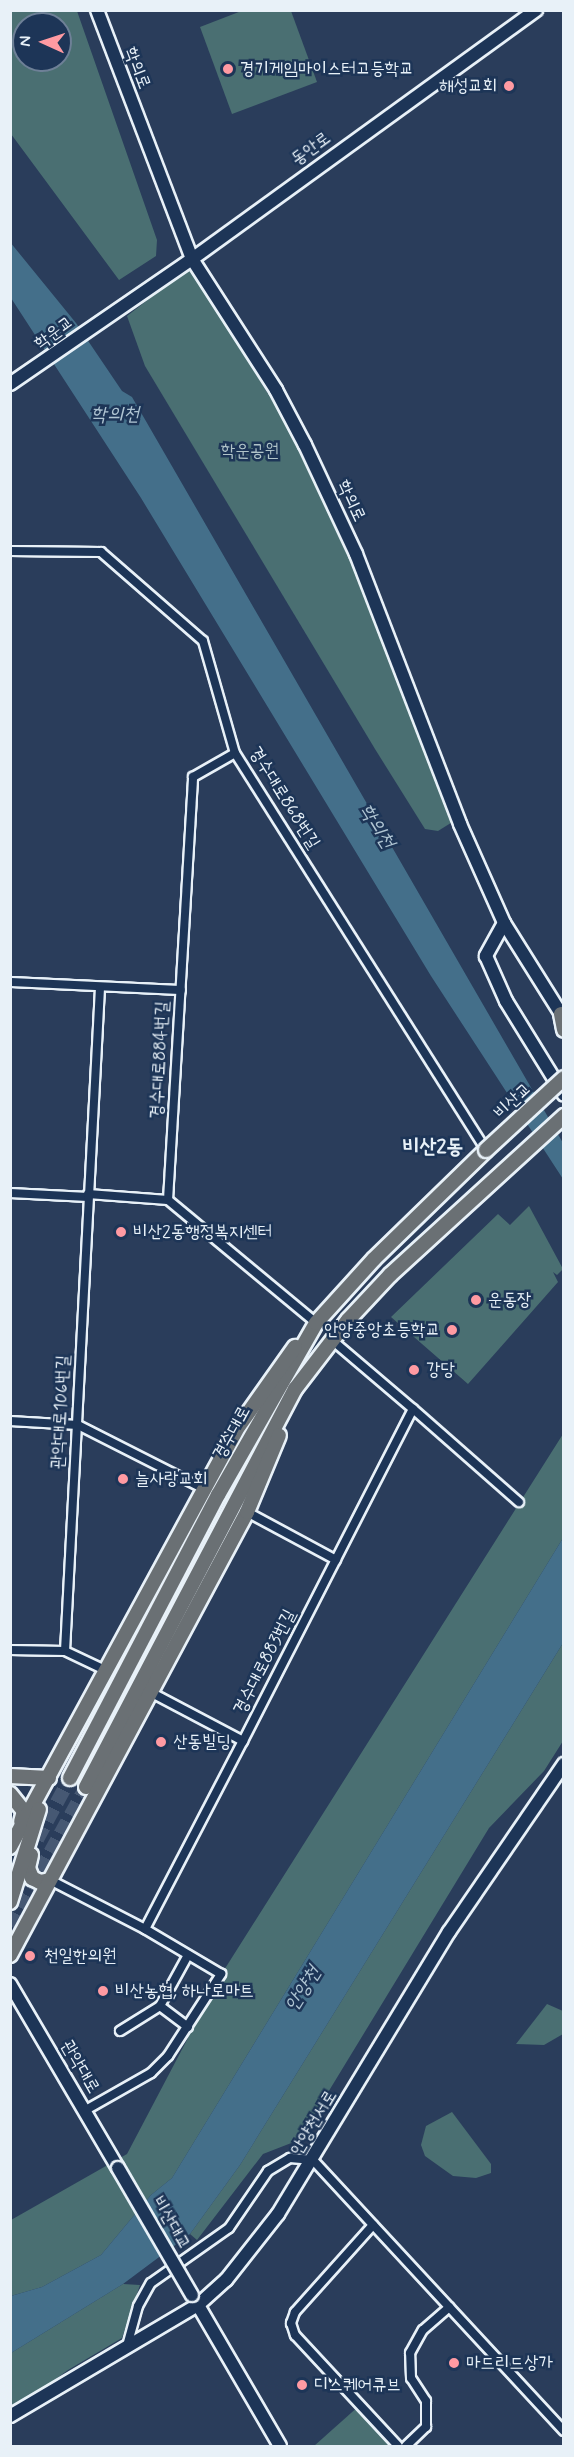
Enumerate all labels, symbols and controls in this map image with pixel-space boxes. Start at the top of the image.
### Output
north arrow [12,12,72,72]
text: N [15,35,36,47]
street label: 학의로 [119,44,155,92]
place label: 경기게임마이스터고등학교 [240,58,414,80]
marker: 경기게임마이스터고등학교 [221,62,235,76]
place label: 해성교회 [439,75,497,97]
marker: 해성교회 [502,79,516,93]
street label: 동안로 [287,127,335,171]
street label: 학운교 [30,311,78,355]
water label: 학의천 [91,402,139,426]
park label: 학운공원 [221,440,279,462]
street label: 학의로 [332,477,370,525]
street label: 경수대로868번길 [244,743,324,853]
water label: 학의천 [354,799,400,853]
street label: 경수대로884번길 [146,1001,174,1119]
street label: 비산교 [490,1078,536,1124]
district label: 비산2동 [403,1134,463,1160]
place label: 비산2동행정복지센터 [133,1221,272,1243]
marker: 비산2동행정복지센터 [114,1225,128,1239]
place label: 운동장 [488,1289,531,1311]
marker: 운동장 [469,1293,483,1307]
place label: 안양중앙초등학교 [324,1319,440,1341]
marker: 안양중앙초등학교 [445,1323,459,1337]
street label: 관악대로106번길 [47,1354,75,1470]
place label: 강당 [426,1359,455,1381]
marker: 강당 [407,1363,421,1377]
street label: 경수대로 [209,1402,255,1464]
place label: 늘사랑교회 [135,1468,207,1490]
marker: 늘사랑교회 [116,1472,130,1486]
street label: 경수대로883번길 [229,1606,301,1718]
place label: 산동빌딩 [173,1731,231,1753]
marker: 산동빌딩 [154,1735,168,1749]
place label: 천일한의원 [44,1945,116,1967]
marker: 천일한의원 [21,1947,39,1965]
water label: 안양천 [280,1962,326,2016]
place label: 비산농협, 하나로마트 [115,1980,254,2002]
marker: 비산농협, 하나로마트 [96,1984,110,1998]
street label: 관악대로 [56,2037,104,2097]
street label: 안양천서로 [286,2086,342,2160]
street label: 비산대교 [147,2193,195,2253]
place label: 마드리드상가 [466,2352,553,2374]
marker: 마드리드상가 [447,2356,461,2370]
place label: 디스퀘어큐브 [314,2374,401,2396]
marker: 디스퀘어큐브 [295,2378,309,2392]

